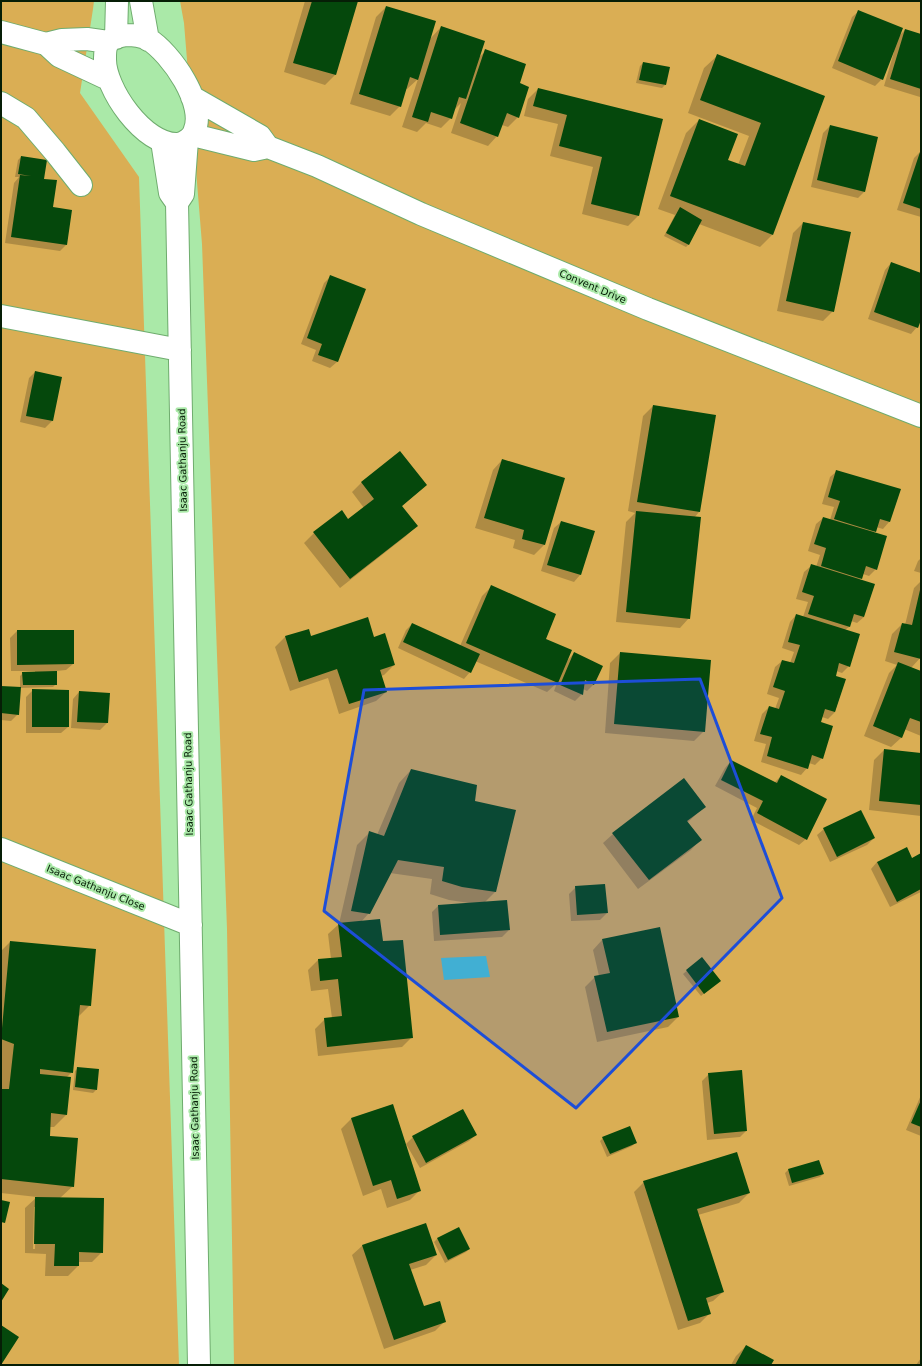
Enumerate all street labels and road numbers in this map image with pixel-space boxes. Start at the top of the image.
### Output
street label: Convent Drive [558,267,628,306]
street label: Isaac Gathanju Road [176,408,189,512]
street label: Isaac Gathanju Road [182,732,195,836]
street label: Isaac Gathanju Close [45,863,147,912]
street label: Isaac Gathanju Road [188,1056,201,1160]

